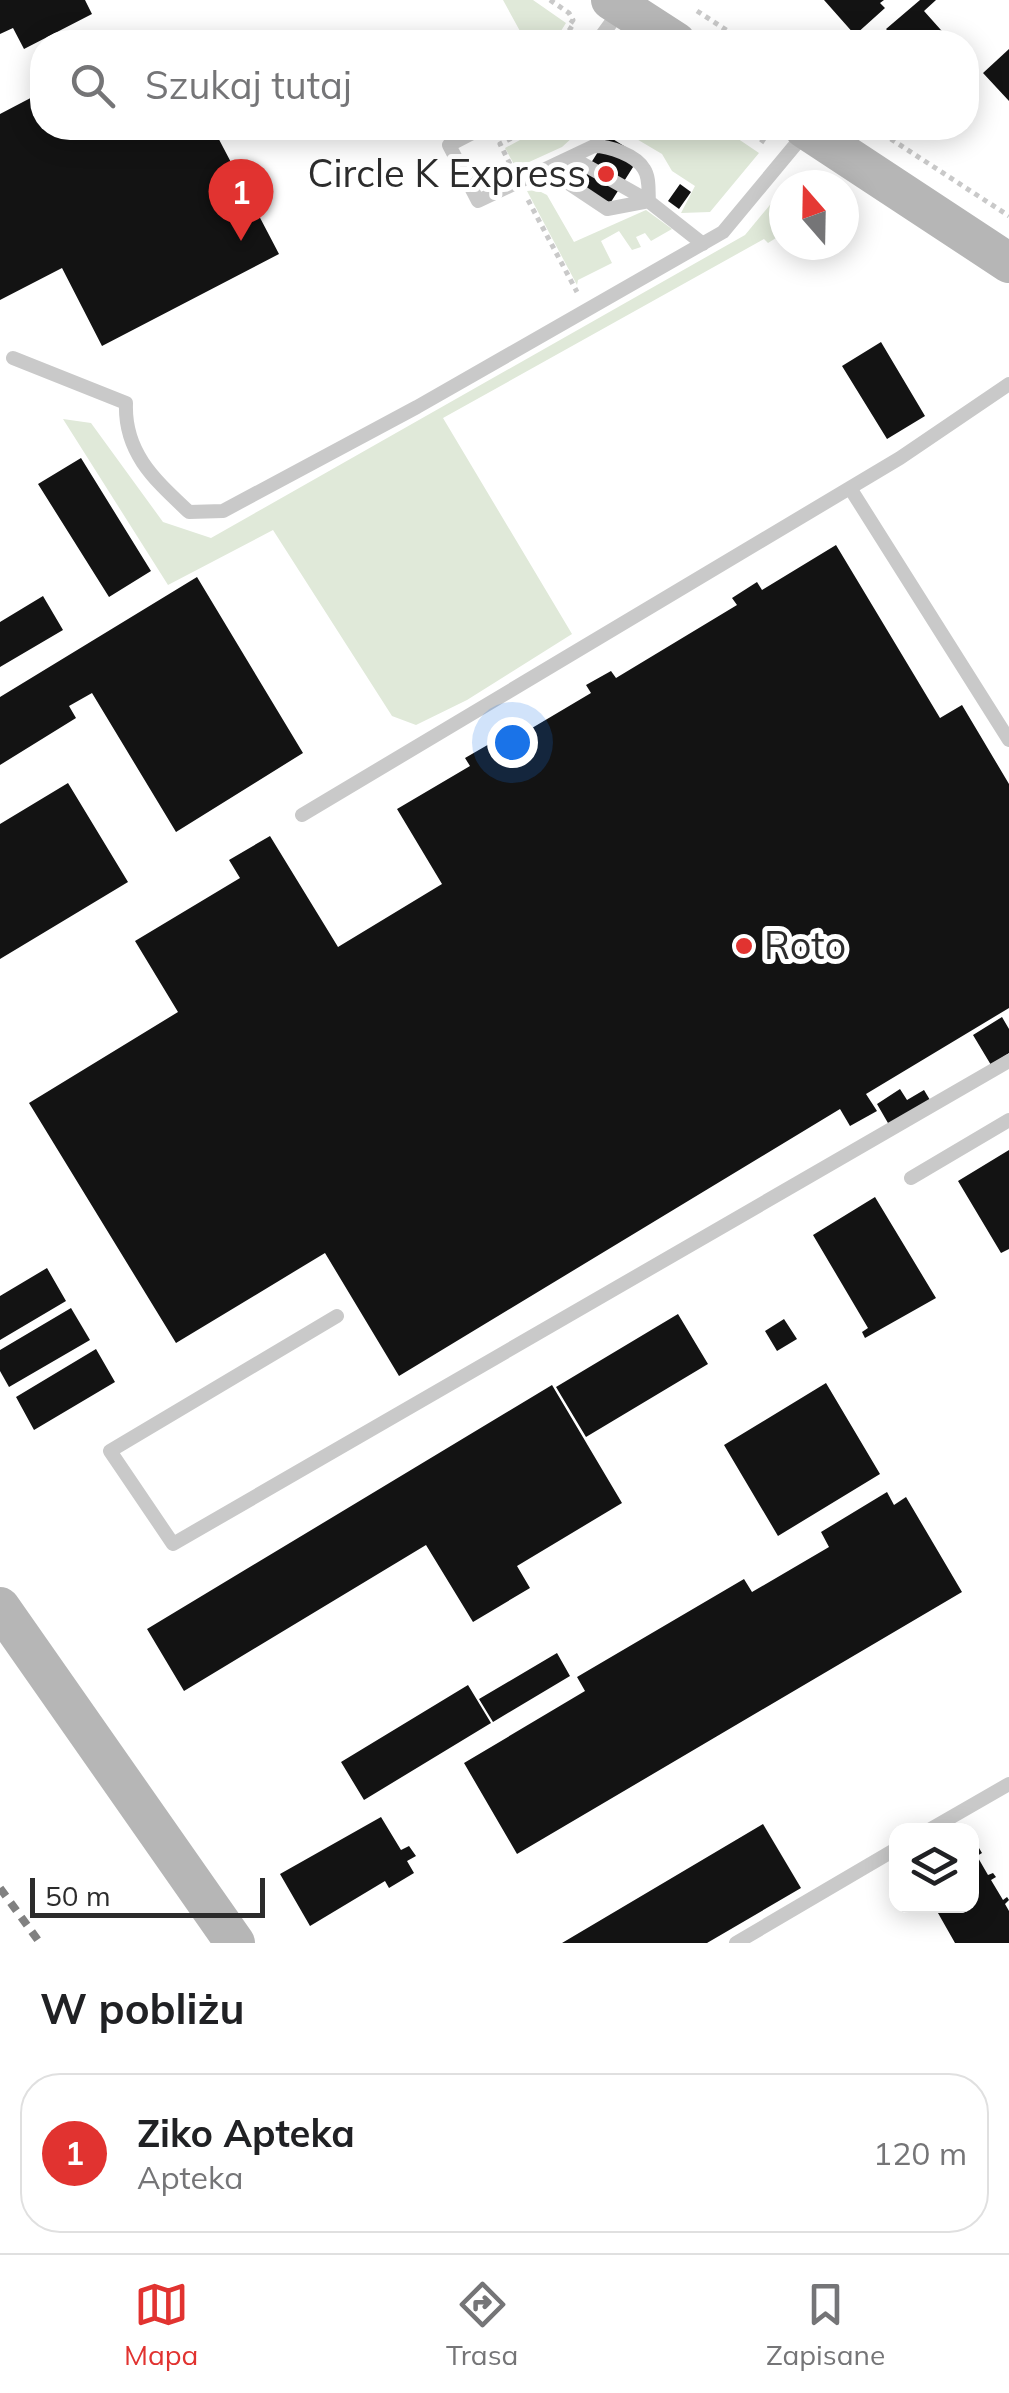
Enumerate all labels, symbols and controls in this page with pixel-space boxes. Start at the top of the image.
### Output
search box [30,30,979,140]
icon: search [65,58,120,113]
text: Szukaj tutaj [145,61,352,109]
place label: Circle K Express [308,149,586,197]
pin: 1 [208,158,274,241]
marker: Circle K Express [595,163,617,185]
north arrow [769,170,859,260]
your location [487,717,538,768]
place label: Roto [764,921,846,969]
marker: Roto [733,935,755,957]
map controls [889,1823,979,1913]
button: layers [889,1823,979,1913]
scale bar [30,1873,265,1918]
text: 50 m [45,1878,111,1913]
text: W pobliżu [40,1982,245,2035]
text: Ziko Apteka [137,2109,355,2157]
text: 1 [65,2133,84,2173]
text: 120 m [873,2133,967,2173]
text: Apteka [137,2157,244,2197]
tab: Mapa [124,2277,198,2372]
tab: Trasa [446,2277,518,2372]
tab: Zapisane [766,2277,885,2372]

